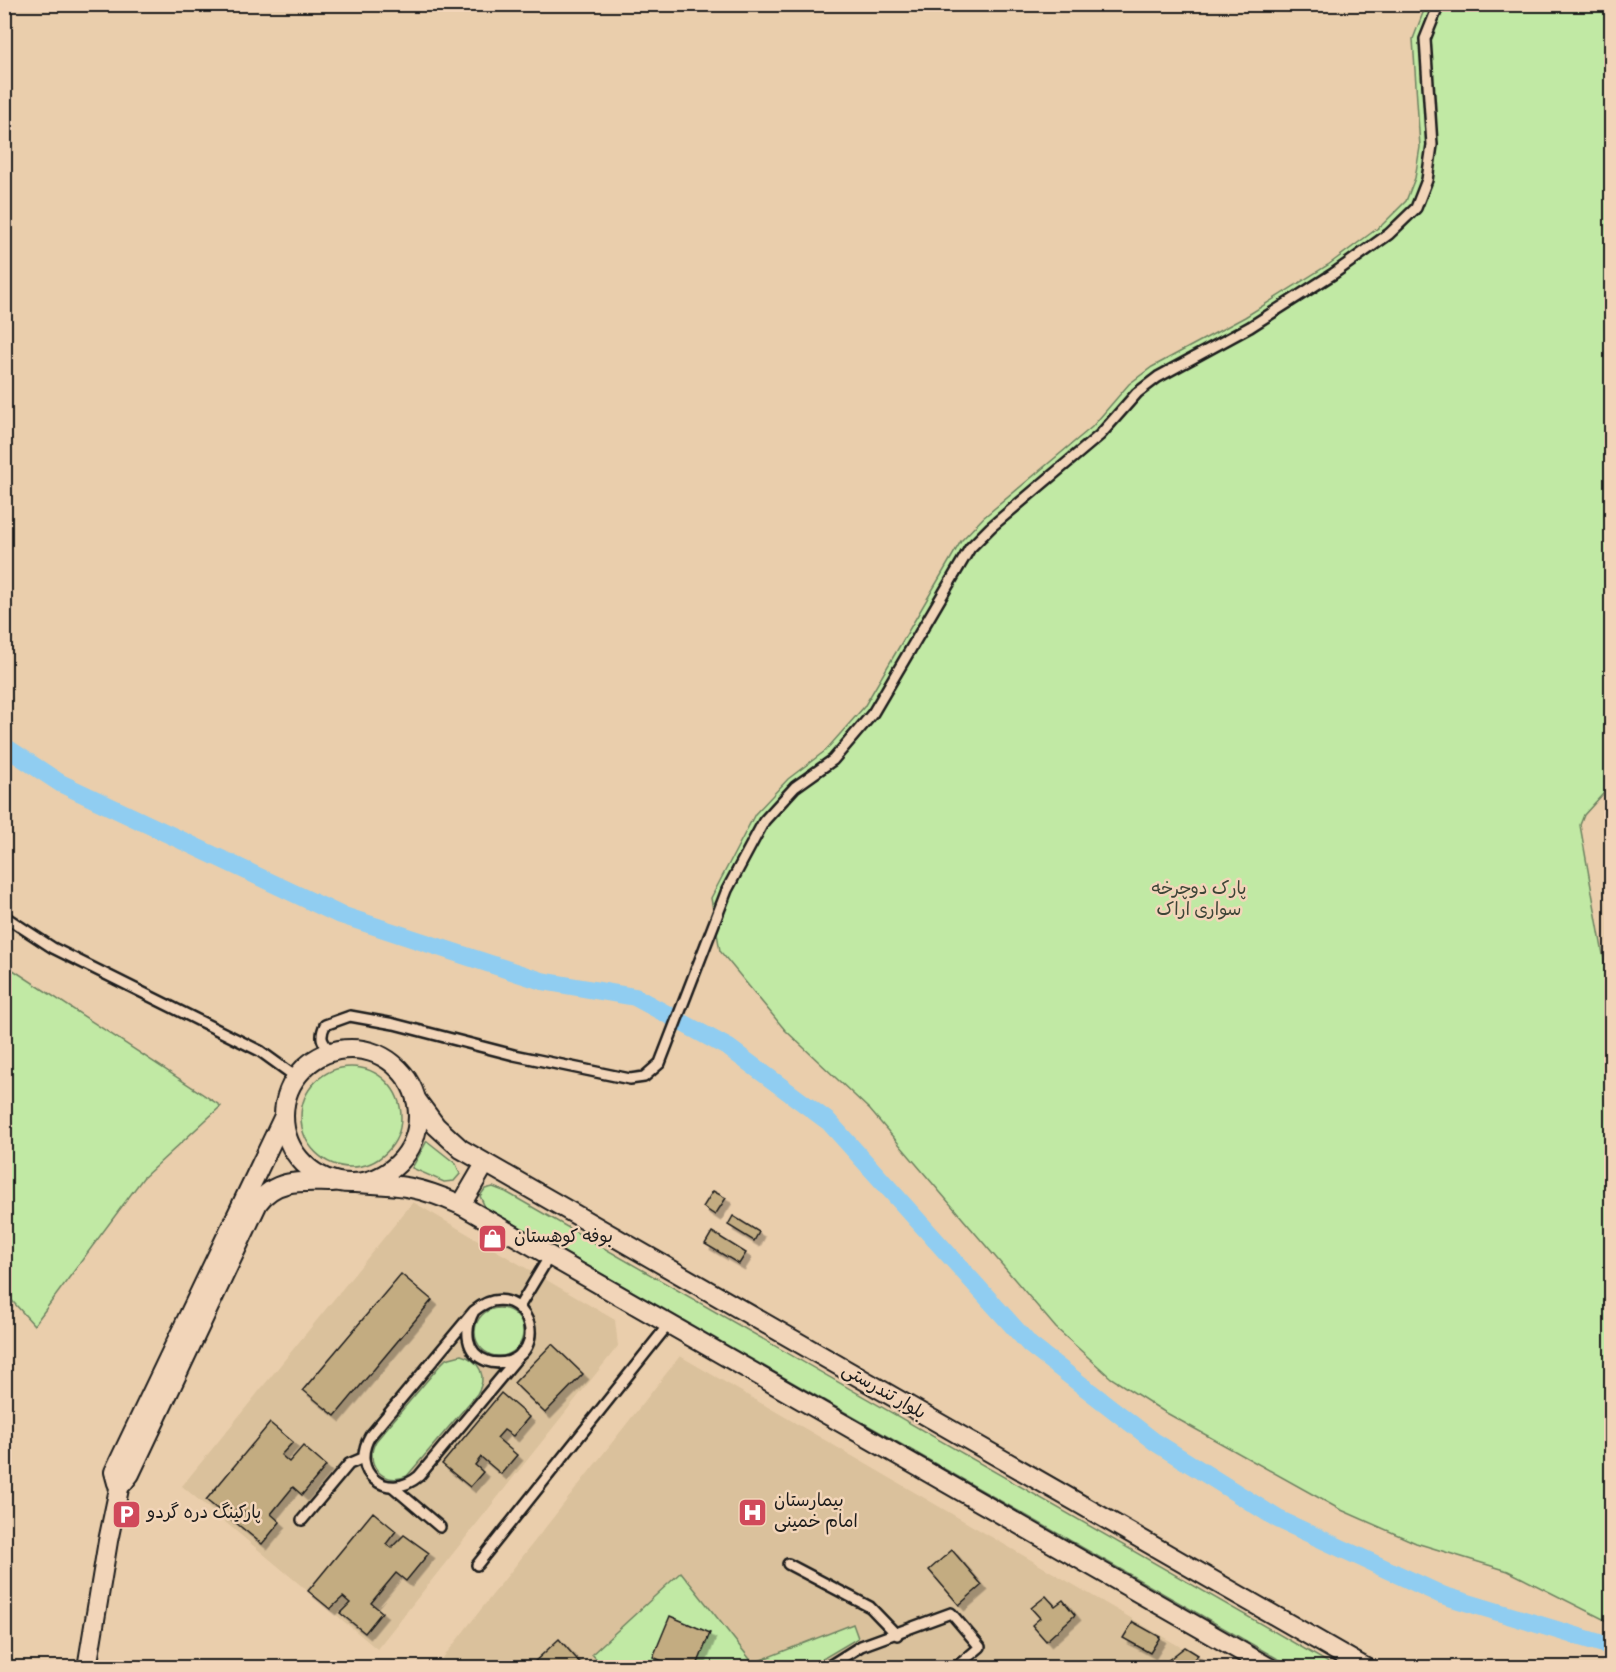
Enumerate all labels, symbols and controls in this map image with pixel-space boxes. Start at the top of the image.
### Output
park label: پارک دوچرخه سواری اراک [1151,878,1247,924]
shop icon: بوفه کوهستان [477,1222,509,1254]
place label: بوفه کوهستان [514,1226,613,1251]
street label: بلوار تندرستی [836,1359,930,1427]
place label: بیمارستان امام خمینی [774,1490,858,1536]
hospital icon: بیمارستان امام خمینی [737,1496,769,1528]
parking icon: پارکینگ دره گردو [110,1498,142,1530]
place label: پارکینگ دره گردو [145,1502,261,1527]

